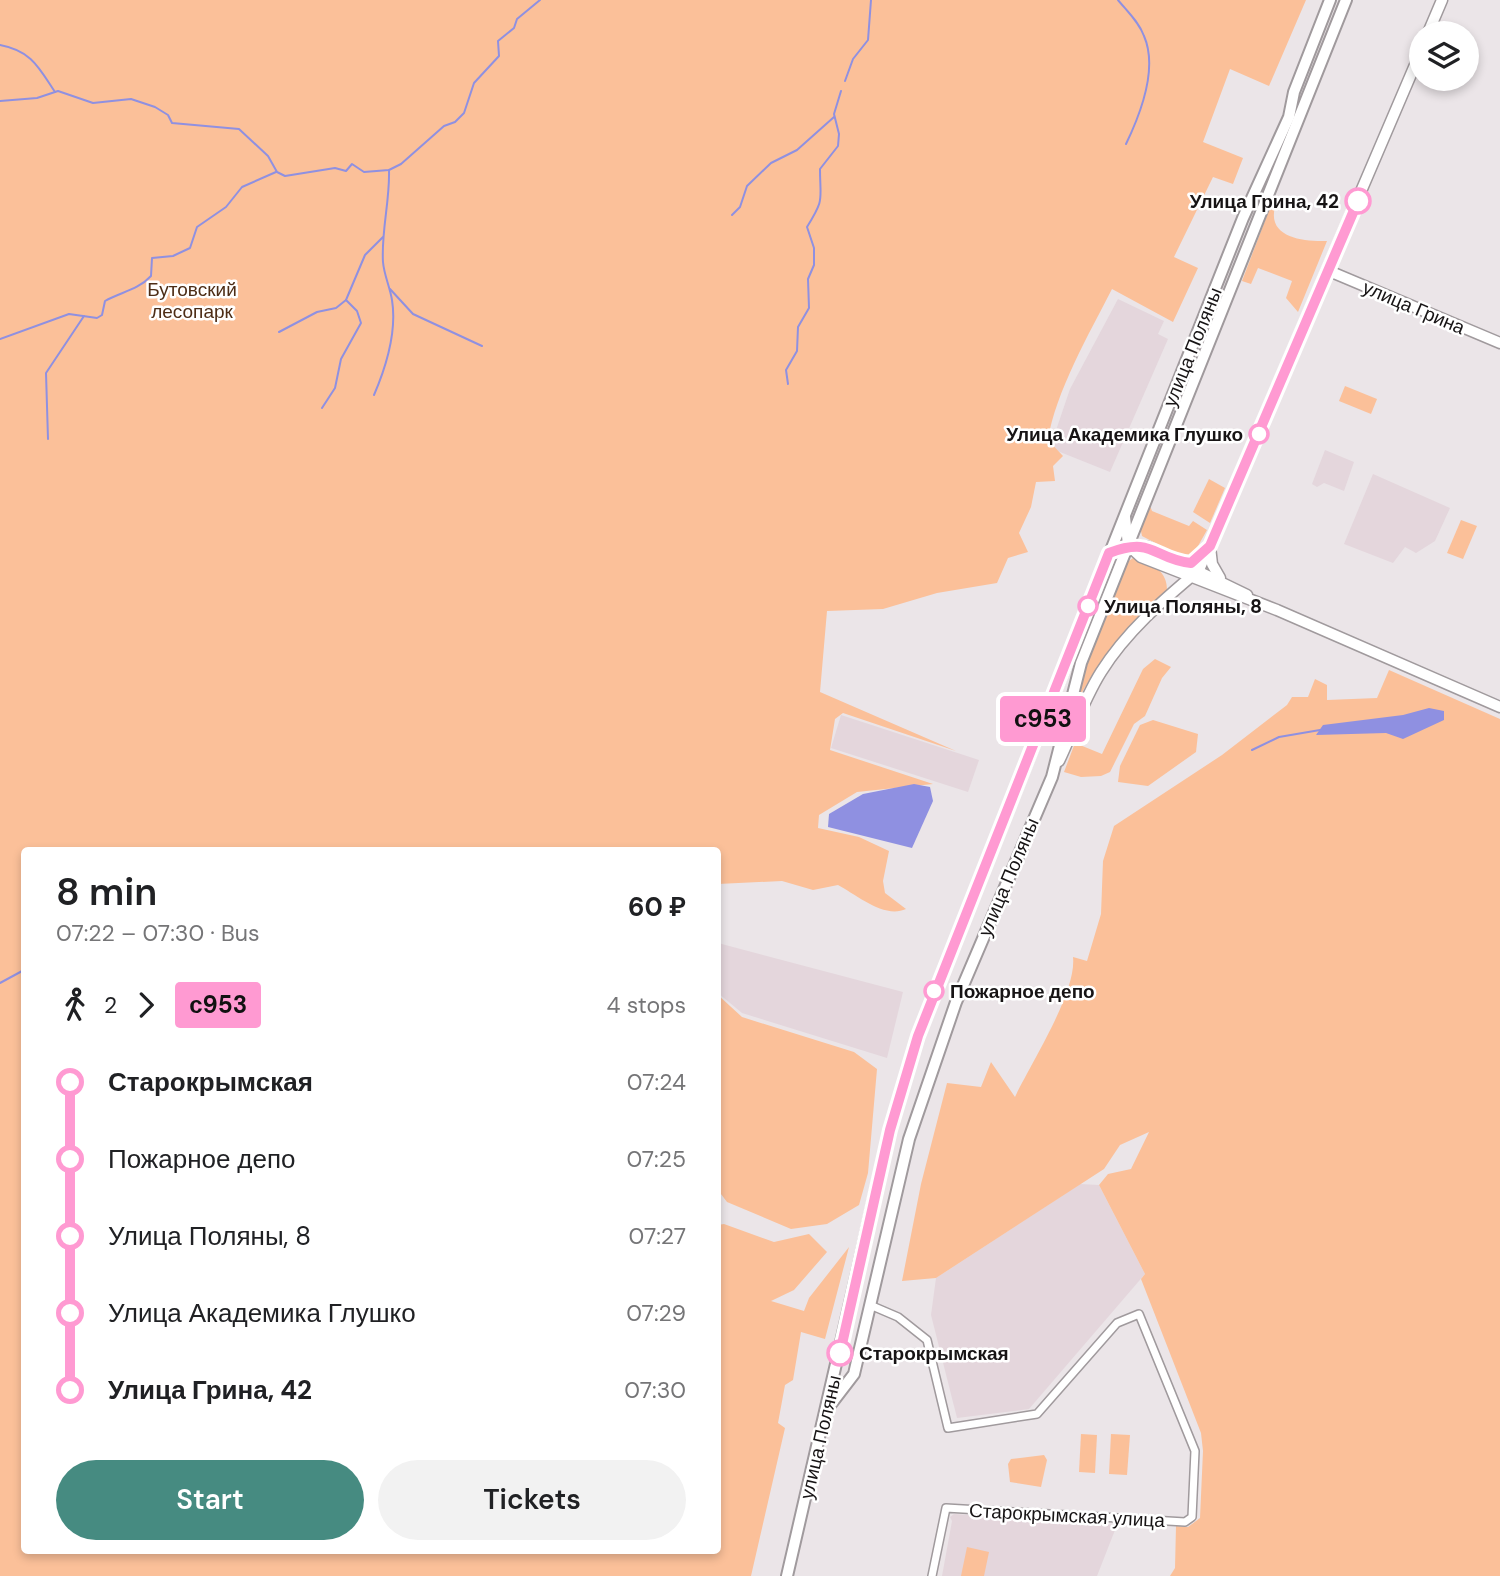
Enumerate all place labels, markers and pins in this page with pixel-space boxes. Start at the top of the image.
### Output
marker: Улица Грина, 42 [1345,188,1371,214]
place label: Улица Грина, 42 [1190,189,1339,214]
place label: Улица Академика Глушко [1006,422,1243,447]
marker: Улица Академика Глушко [1249,424,1269,444]
place label: Улица Поляны, 8 [1104,594,1262,619]
marker: Улица Поляны, 8 [1078,596,1098,616]
place label: Пожарное депо [950,979,1095,1004]
marker: Пожарное депо [924,981,944,1001]
marker: Старокрымская [827,1340,853,1366]
place label: Старокрымская [859,1341,1009,1366]

